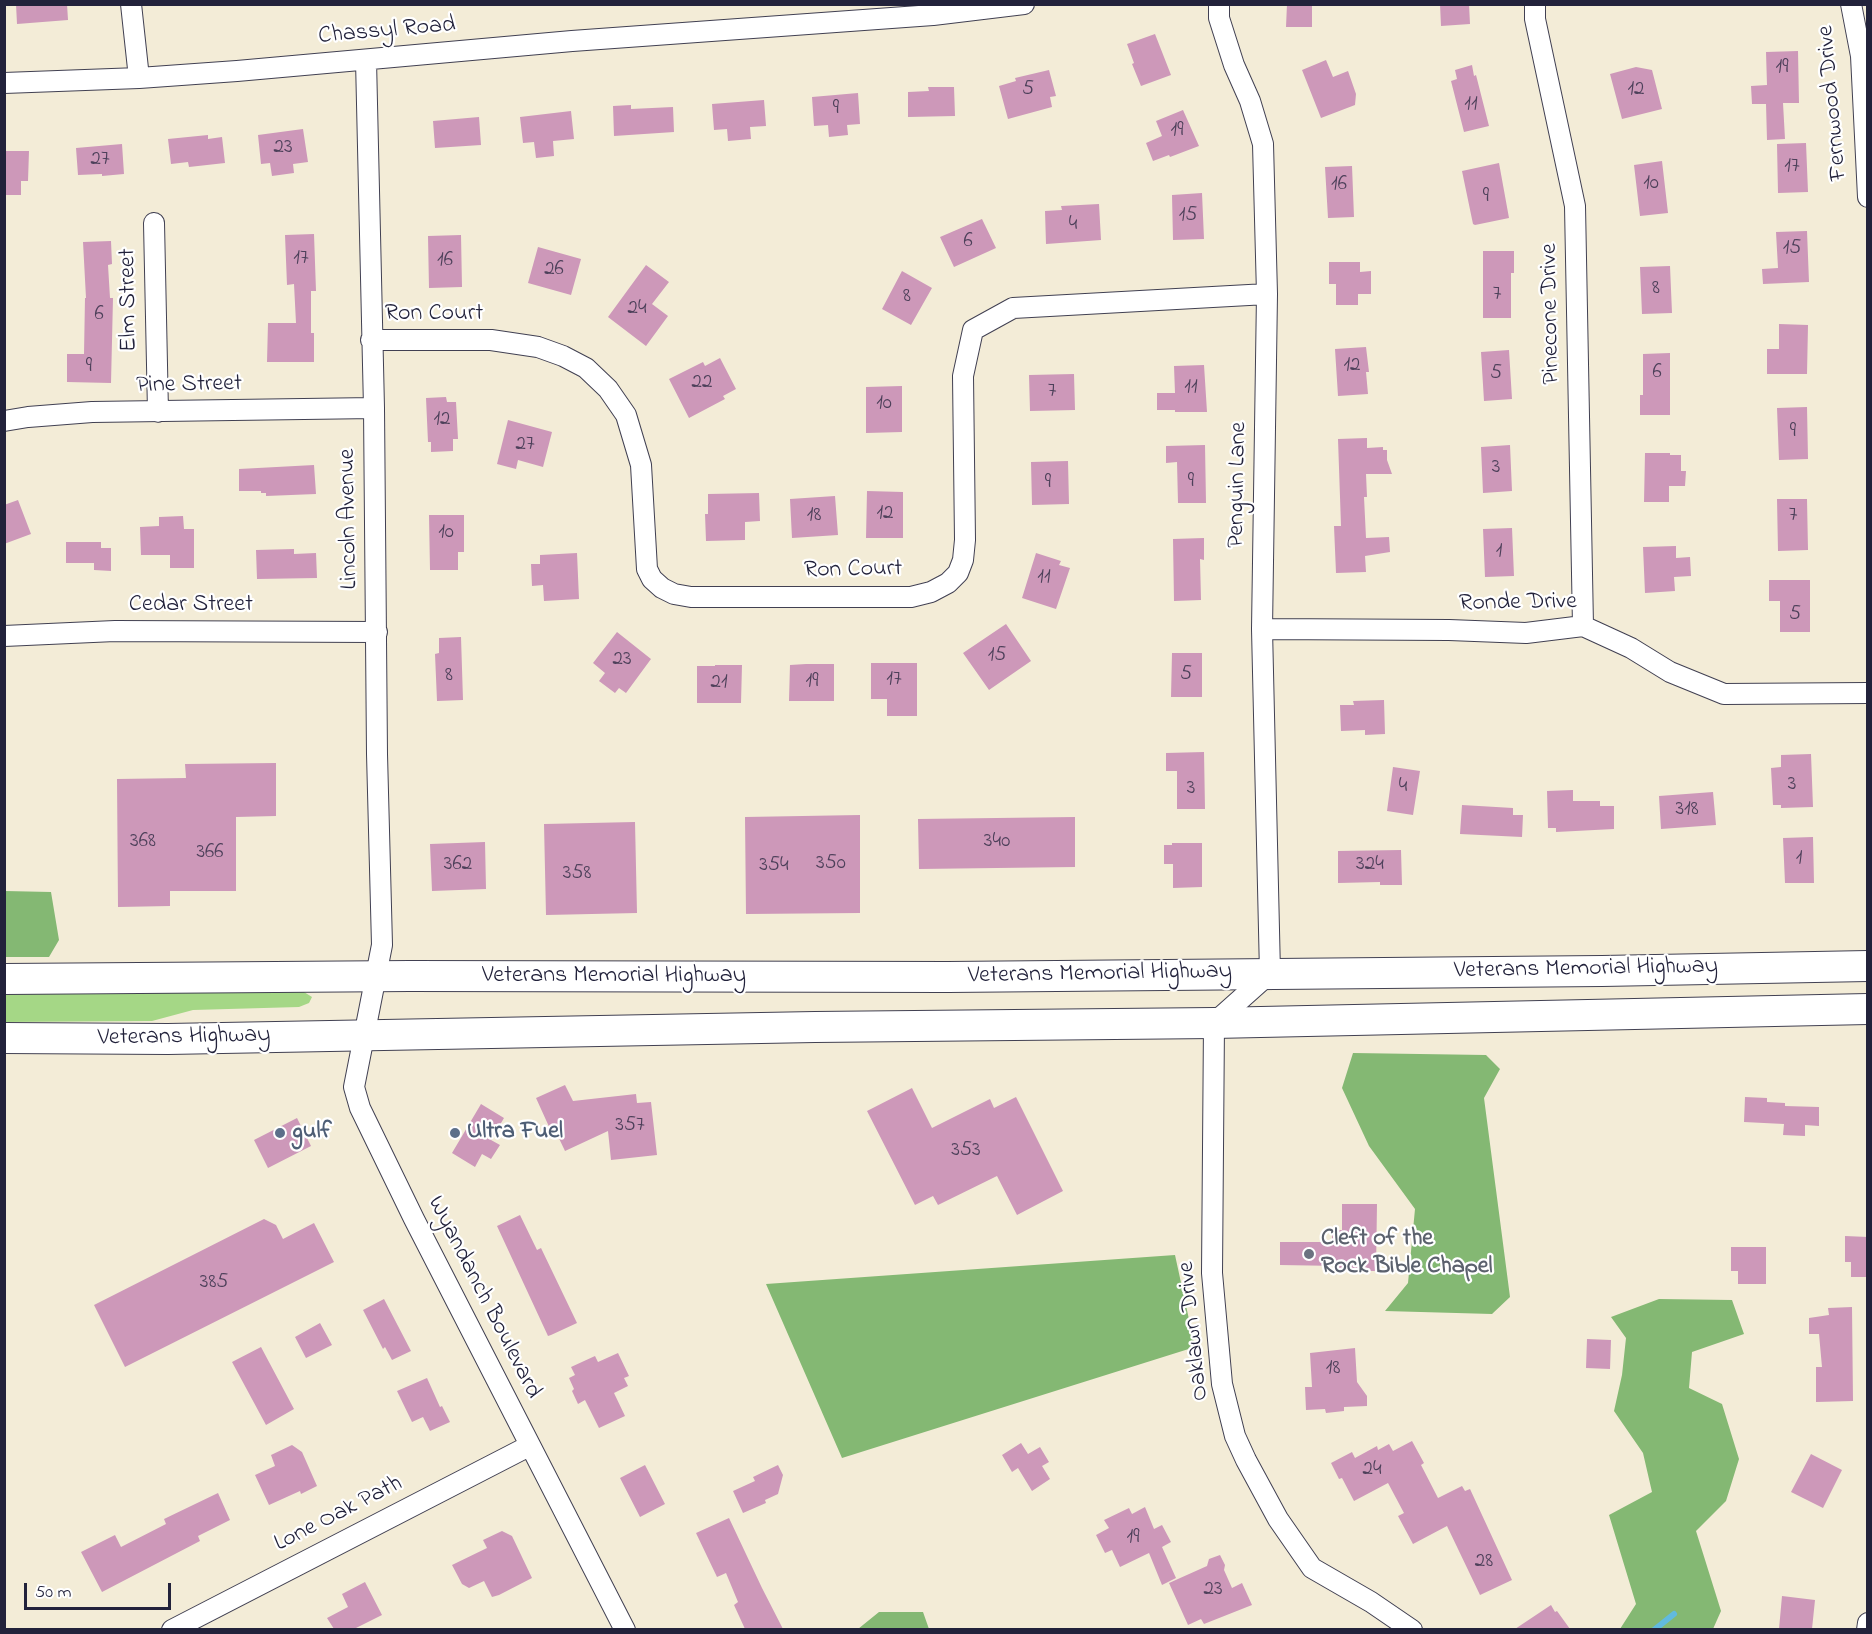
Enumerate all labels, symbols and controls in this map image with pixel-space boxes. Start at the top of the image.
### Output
street label: Chassyl Road [317,12,457,52]
street label: Fernwood Drive [1813,24,1855,182]
house number: 19 [1776,56,1788,82]
house number: 5 [1022,78,1034,104]
house number: 12 [1627,78,1645,104]
house number: 11 [1464,93,1478,119]
house number: 9 [833,97,839,123]
house number: 19 [1171,119,1183,145]
house number: 23 [273,136,293,162]
house number: 27 [90,148,110,174]
house number: 17 [1784,155,1800,181]
house number: 10 [1643,172,1659,198]
house number: 16 [1331,173,1347,199]
house number: 9 [1483,185,1489,211]
house number: 15 [1179,204,1197,230]
house number: 4 [1069,213,1077,239]
house number: 6 [963,230,973,256]
house number: 15 [1783,237,1801,263]
street label: Pinecone Drive [1536,243,1568,385]
house number: 17 [293,247,309,273]
street label: Elm Street [115,248,145,352]
house number: 16 [437,249,453,275]
house number: 26 [544,258,564,284]
house number: 8 [1652,277,1660,303]
house number: 7 [1493,283,1501,309]
house number: 8 [903,285,911,311]
house number: 24 [627,297,647,323]
street label: Ron Court [385,301,483,329]
house number: 6 [94,303,104,329]
house number: 12 [1343,354,1361,380]
house number: 9 [86,355,92,381]
house number: 6 [1652,361,1662,387]
house number: 5 [1490,362,1502,388]
street label: Pine Street [136,371,242,401]
house number: 22 [692,371,712,397]
house number: 11 [1184,376,1198,402]
house number: 7 [1048,380,1056,406]
house number: 10 [876,392,892,418]
house number: 12 [433,408,451,434]
house number: 9 [1790,420,1796,446]
street label: Penguin Lane [1224,422,1254,548]
house number: 27 [515,433,535,459]
street label: Lincoln Avenue [334,448,366,590]
house number: 3 [1492,456,1500,482]
house number: 9 [1188,470,1194,496]
house number: 9 [1045,471,1051,497]
house number: 12 [876,502,894,528]
house number: 18 [807,504,821,530]
house number: 7 [1789,504,1797,530]
house number: 10 [438,521,454,547]
house number: 1 [1496,540,1502,566]
street label: Ron Court [804,556,902,586]
house number: 11 [1037,566,1051,592]
street label: Ronde Drive [1459,589,1577,619]
street label: Cedar Street [129,592,253,620]
house number: 5 [1789,603,1801,629]
house number: 15 [988,644,1006,670]
house number: 23 [612,648,632,674]
house number: 5 [1180,663,1192,689]
house number: 8 [445,664,453,690]
house number: 17 [886,668,902,694]
house number: 19 [806,670,818,696]
house number: 21 [710,671,728,697]
house number: 3 [1788,773,1796,799]
house number: 4 [1399,775,1407,801]
house number: 3 [1187,777,1195,803]
house number: 318 [1675,798,1699,824]
house number: 368 [130,830,156,856]
house number: 340 [984,830,1010,856]
house number: 366 [196,841,224,867]
house number: 1 [1796,847,1802,873]
house number: 350 [816,852,846,878]
house number: 362 [444,853,472,879]
house number: 324 [1356,853,1384,879]
house number: 354 [759,854,789,880]
house number: 358 [563,862,591,888]
street label: Veterans Memorial Highway [1454,953,1718,987]
street label: Veterans Memorial Highway [968,958,1232,992]
street label: Veterans Memorial Highway [482,963,746,991]
street label: Veterans Highway [97,1022,271,1054]
house number: 357 [615,1114,645,1140]
place label: gulf [292,1119,332,1147]
place label: Ultra Fuel [467,1119,563,1147]
marker: gulf [273,1126,287,1140]
marker: Ultra Fuel [448,1126,462,1140]
house number: 353 [951,1139,981,1165]
street label: Wyandanch Boulevard [419,1192,547,1404]
place label: Cleft of the Rock Bible Chapel [1321,1226,1493,1282]
marker: Cleft of the Rock Bible Chapel [1302,1247,1316,1261]
street label: Oaklawn Drive [1173,1260,1217,1402]
house number: 385 [200,1271,228,1297]
house number: 18 [1326,1357,1340,1383]
house number: 24 [1362,1458,1382,1484]
street label: Lone Oak Path [270,1470,408,1560]
house number: 19 [1127,1526,1139,1552]
house number: 28 [1475,1550,1493,1576]
scale bar [27,1571,174,1609]
house number: 23 [1203,1578,1223,1604]
text: 50 m [35,1580,72,1606]

